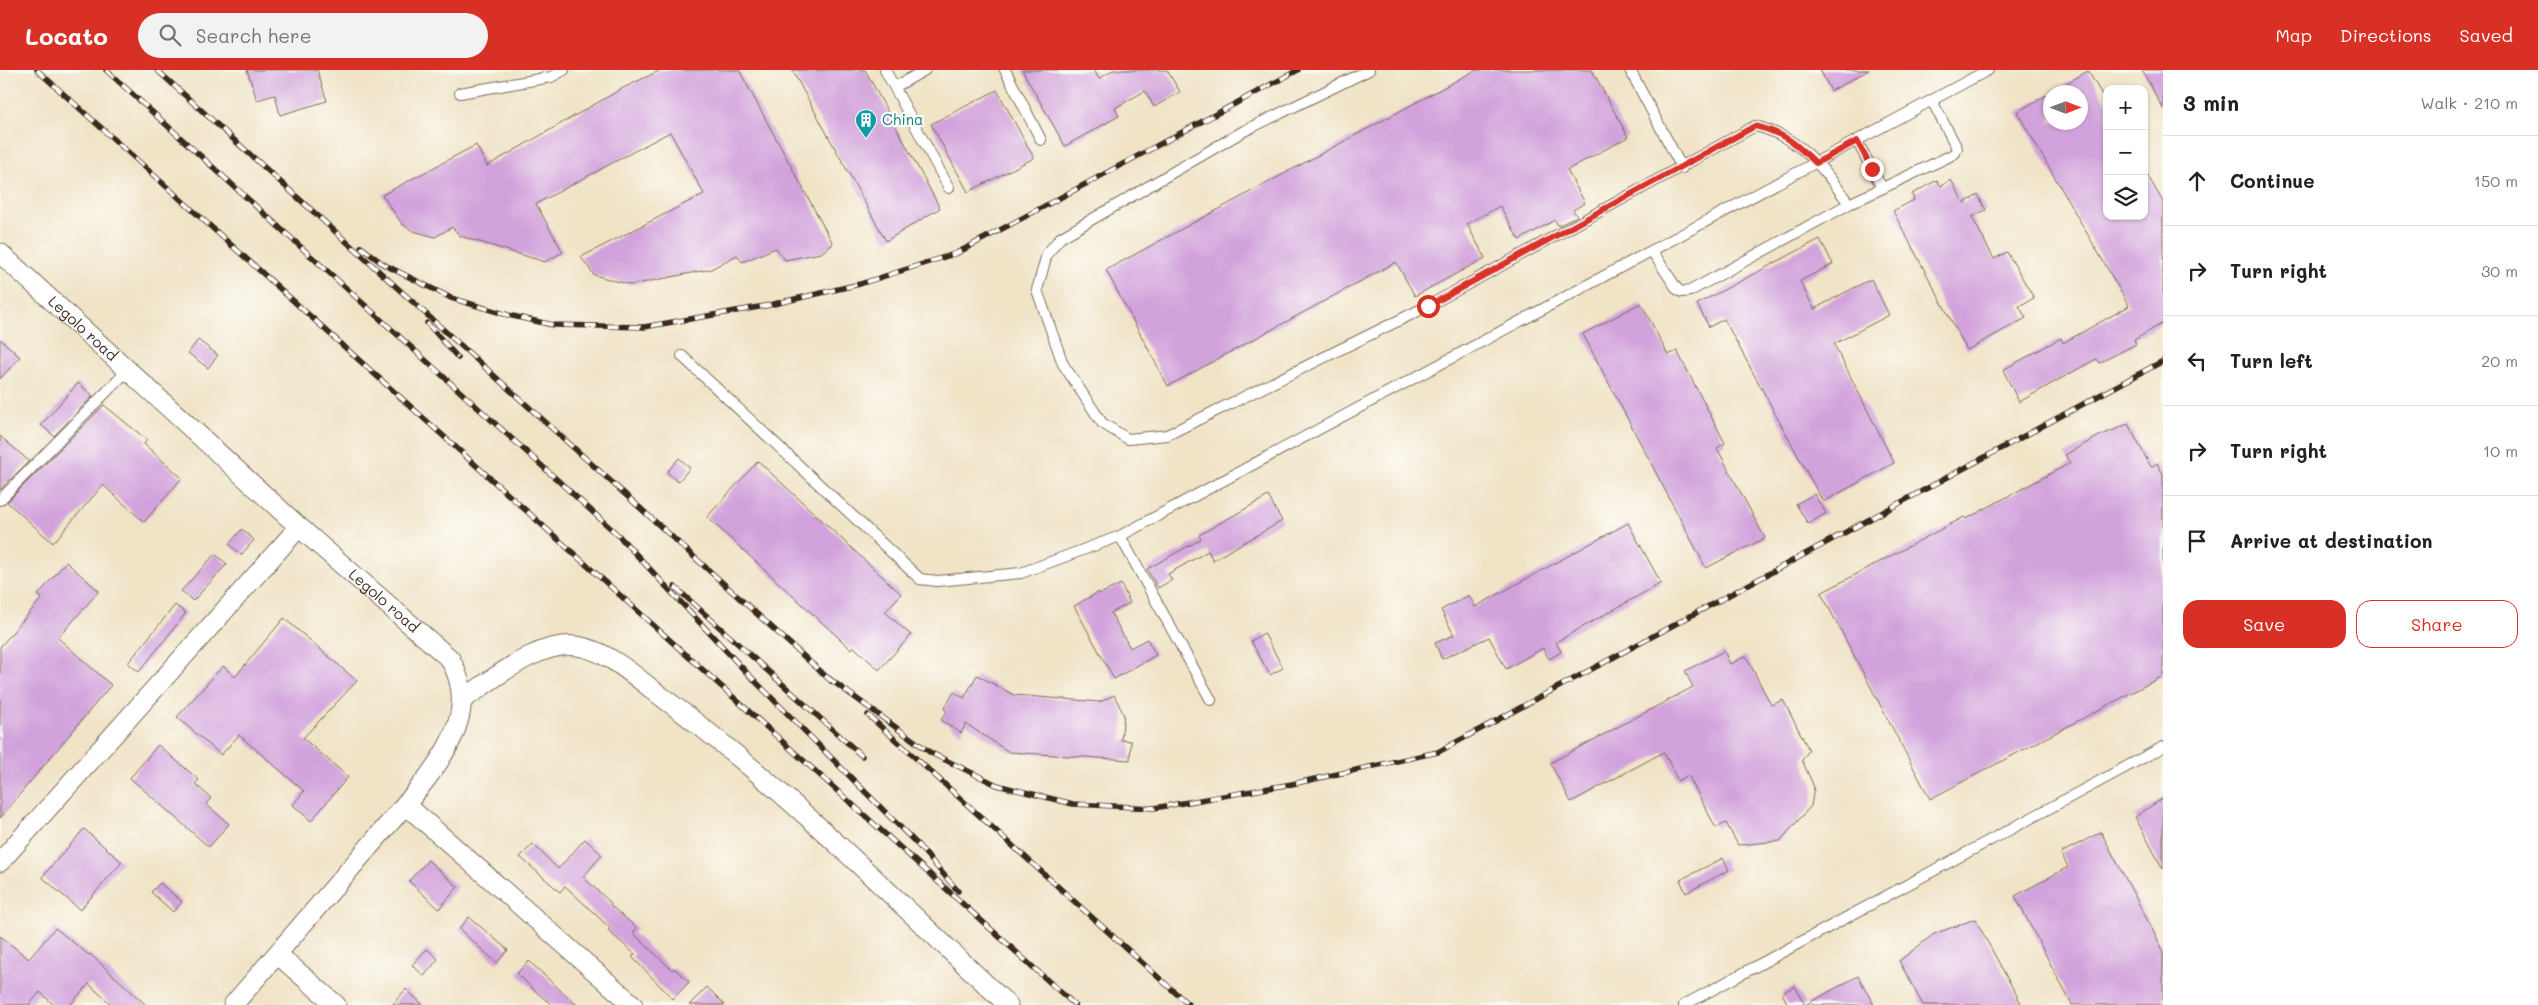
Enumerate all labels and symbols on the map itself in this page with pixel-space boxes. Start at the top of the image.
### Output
north arrow [2043,85,2088,130]
building icon: China [854,108,878,139]
place label: China [882,109,923,129]
route end [1861,158,1884,181]
street label: Legolo road [44,291,122,365]
route start [1417,295,1440,318]
street label: Legolo road [345,564,424,637]

